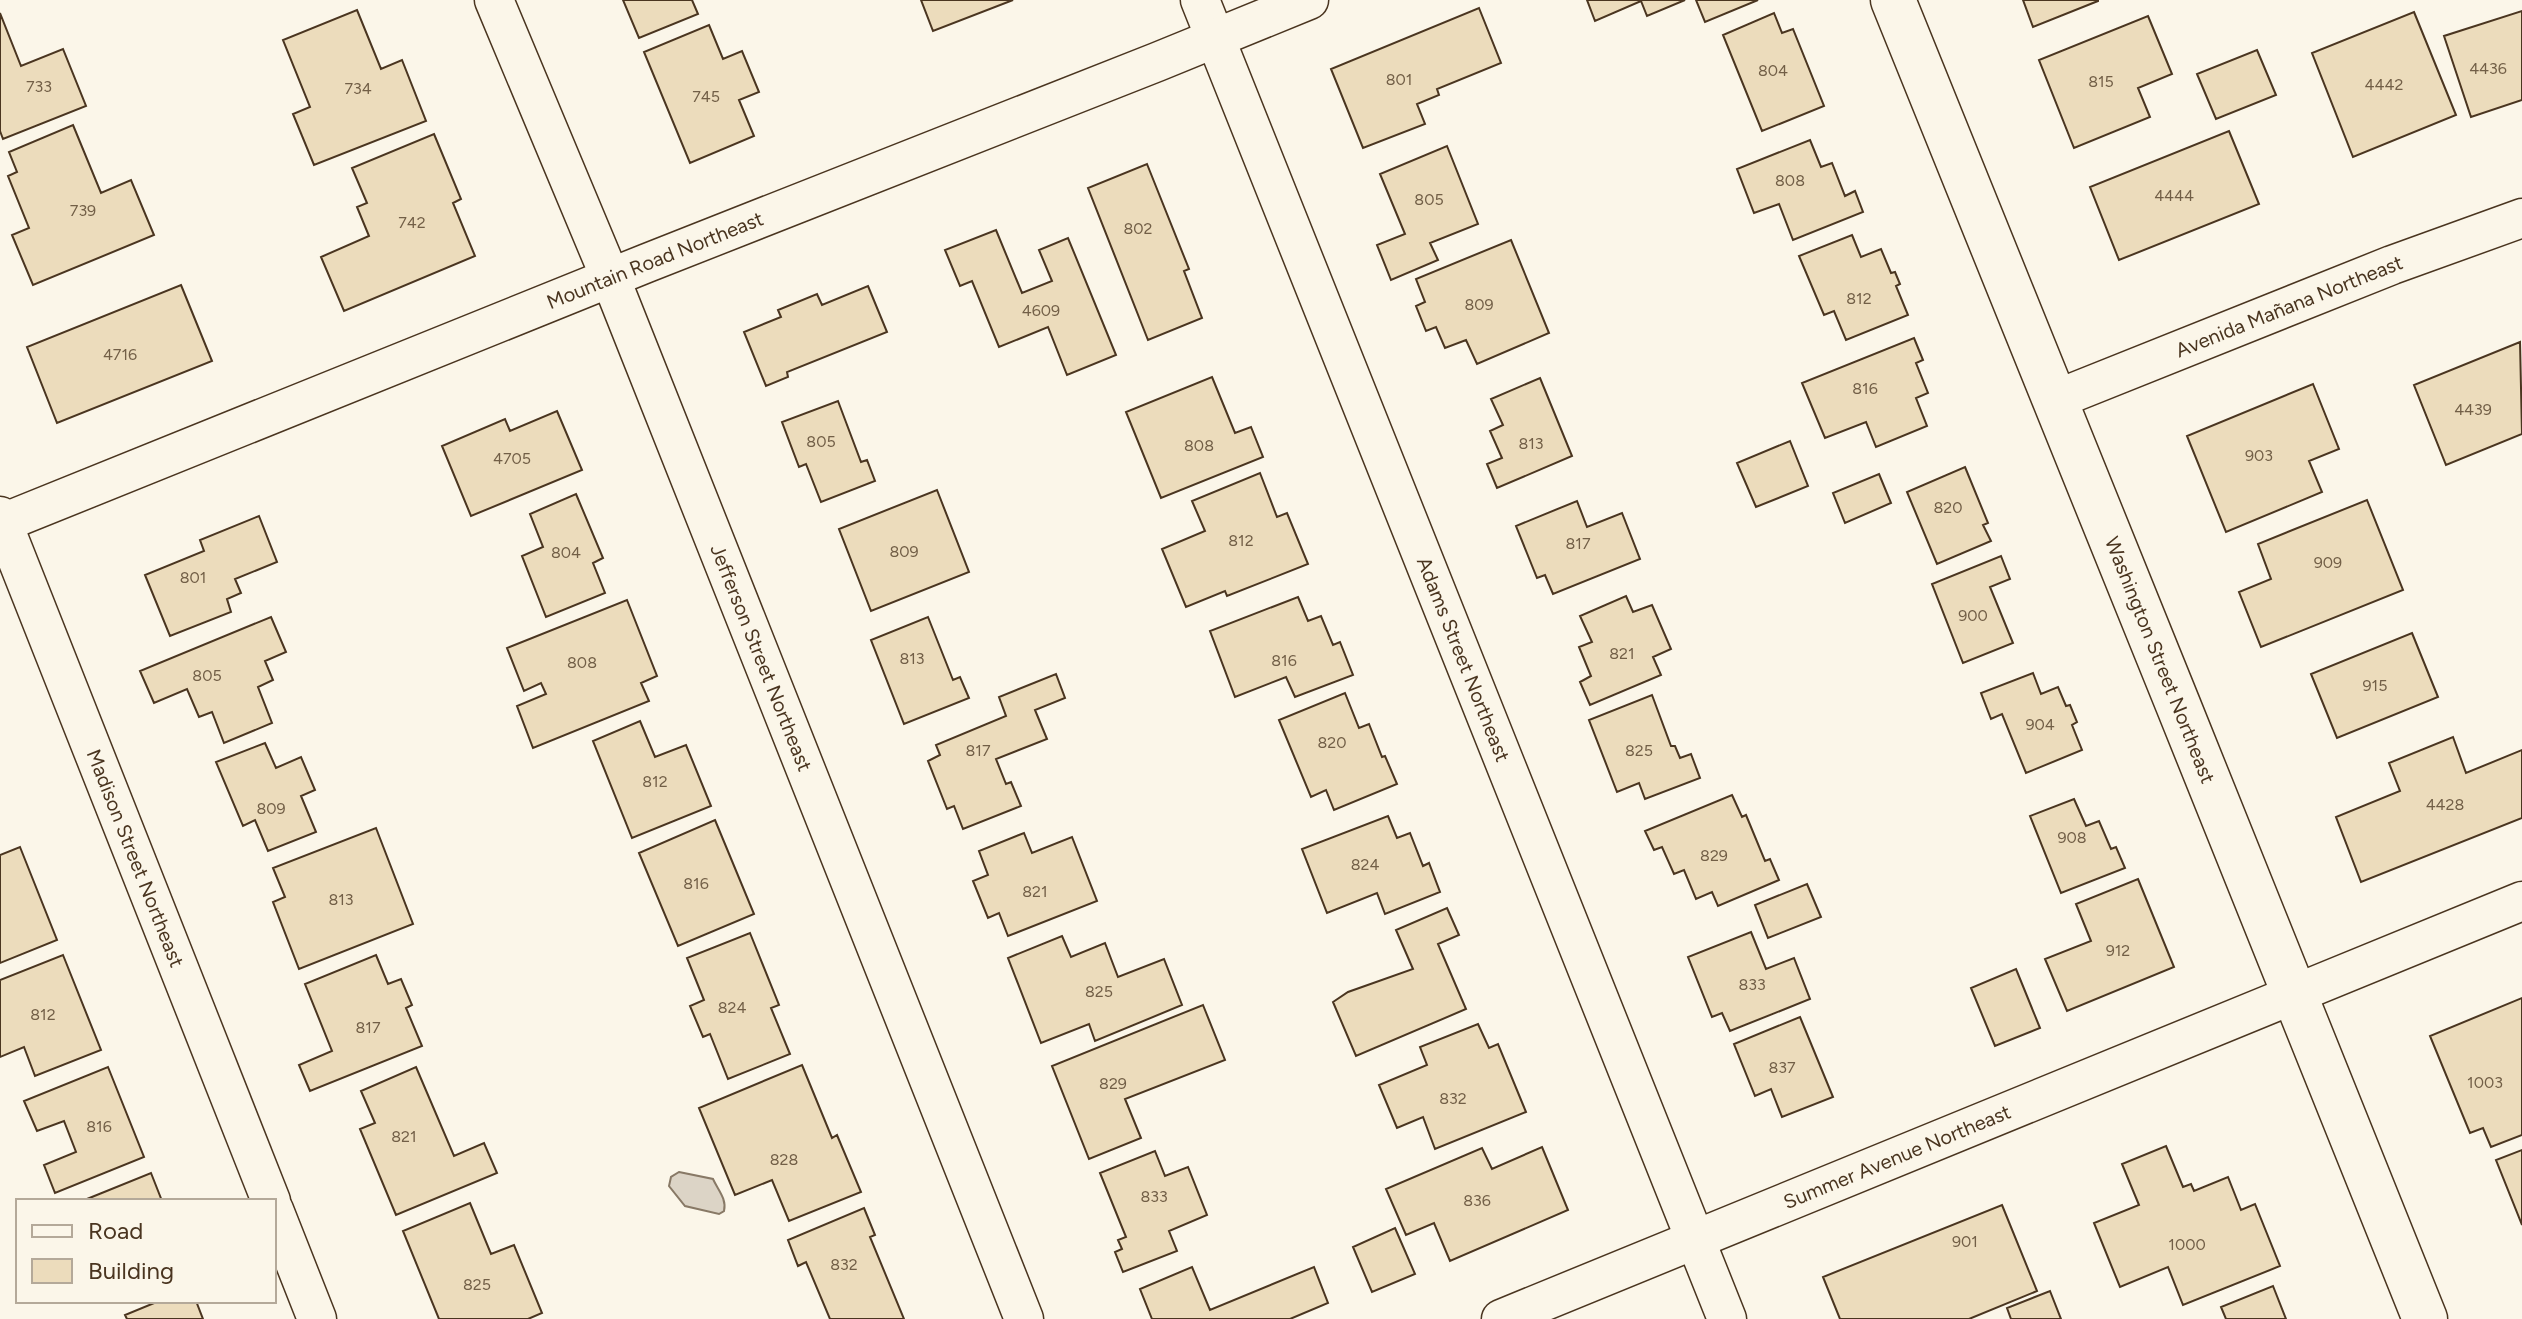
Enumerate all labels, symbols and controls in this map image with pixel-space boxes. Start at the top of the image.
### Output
house number: 4436 [2469,59,2507,78]
house number: 804 [1758,61,1788,80]
house number: 801 [1386,70,1412,89]
house number: 815 [2088,72,2114,91]
house number: 4442 [2365,75,2403,94]
house number: 733 [26,77,52,96]
house number: 734 [344,79,372,98]
house number: 745 [692,87,720,106]
house number: 808 [1775,171,1805,190]
house number: 4444 [2154,186,2194,205]
house number: 805 [1414,190,1444,209]
house number: 739 [70,201,96,220]
street label: Mountain Road Northeast [543,206,767,314]
house number: 742 [398,213,426,232]
house number: 802 [1123,219,1153,238]
street label: Avenida Mañana Northeast [2172,250,2406,362]
house number: 812 [1846,289,1872,308]
house number: 809 [1464,295,1494,314]
house number: 4609 [1022,301,1060,320]
house number: 4716 [103,345,137,364]
house number: 816 [1852,379,1878,398]
house number: 4439 [2454,400,2492,419]
house number: 805 [806,432,836,451]
house number: 813 [1518,434,1544,453]
house number: 808 [1184,436,1214,455]
house number: 903 [2245,446,2273,465]
house number: 4705 [493,449,531,468]
house number: 820 [1933,498,1963,517]
house number: 812 [1228,531,1254,550]
street label: Washington Street Northeast [2100,533,2220,787]
house number: 817 [1565,534,1591,553]
street label: Jefferson Street Northeast [705,541,817,775]
house number: 809 [889,542,919,561]
house number: 804 [551,543,581,562]
house number: 909 [2314,553,2342,572]
street label: Adams Street Northeast [1412,554,1515,765]
house number: 801 [180,568,206,587]
house number: 900 [1958,606,1988,625]
house number: 821 [1609,644,1635,663]
house number: 813 [899,649,925,668]
house number: 816 [1271,651,1297,670]
house number: 808 [567,653,597,672]
house number: 805 [192,666,222,685]
house number: 915 [2363,676,2387,695]
house number: 904 [2025,715,2055,734]
house number: 820 [1317,733,1347,752]
house number: 817 [965,741,991,760]
house number: 825 [1625,741,1653,760]
street label: Madison Street Northeast [82,746,189,971]
house number: 812 [642,772,668,791]
house number: 4428 [2426,795,2464,814]
house number: 809 [256,799,286,818]
house number: 908 [2057,828,2087,847]
house number: 829 [1700,846,1728,865]
house number: 824 [1351,855,1379,874]
house number: 816 [683,874,709,893]
house number: 821 [1022,882,1048,901]
house number: 813 [328,890,354,909]
house number: 912 [2106,941,2130,960]
house number: 833 [1738,975,1766,994]
house number: 825 [1085,982,1113,1001]
house number: 824 [718,998,746,1017]
house number: 812 [30,1005,56,1024]
house number: 817 [355,1018,381,1037]
house number: 837 [1768,1058,1796,1077]
house number: 1003 [2467,1073,2503,1092]
house number: 829 [1099,1074,1127,1093]
house number: 832 [1439,1089,1467,1108]
street label: Summer Avenue Northeast [1780,1100,2014,1214]
house number: 816 [86,1117,112,1136]
house number: 821 [391,1127,417,1146]
house number: 828 [770,1150,798,1169]
house number: 833 [1140,1187,1168,1206]
house number: 836 [1463,1191,1491,1210]
legend [16,1199,276,1303]
text: Road [88,1216,143,1245]
house number: 901 [1952,1232,1978,1251]
house number: 1000 [2168,1235,2206,1254]
house number: 832 [830,1255,858,1274]
text: Building [88,1256,174,1285]
house number: 825 [463,1275,491,1294]

